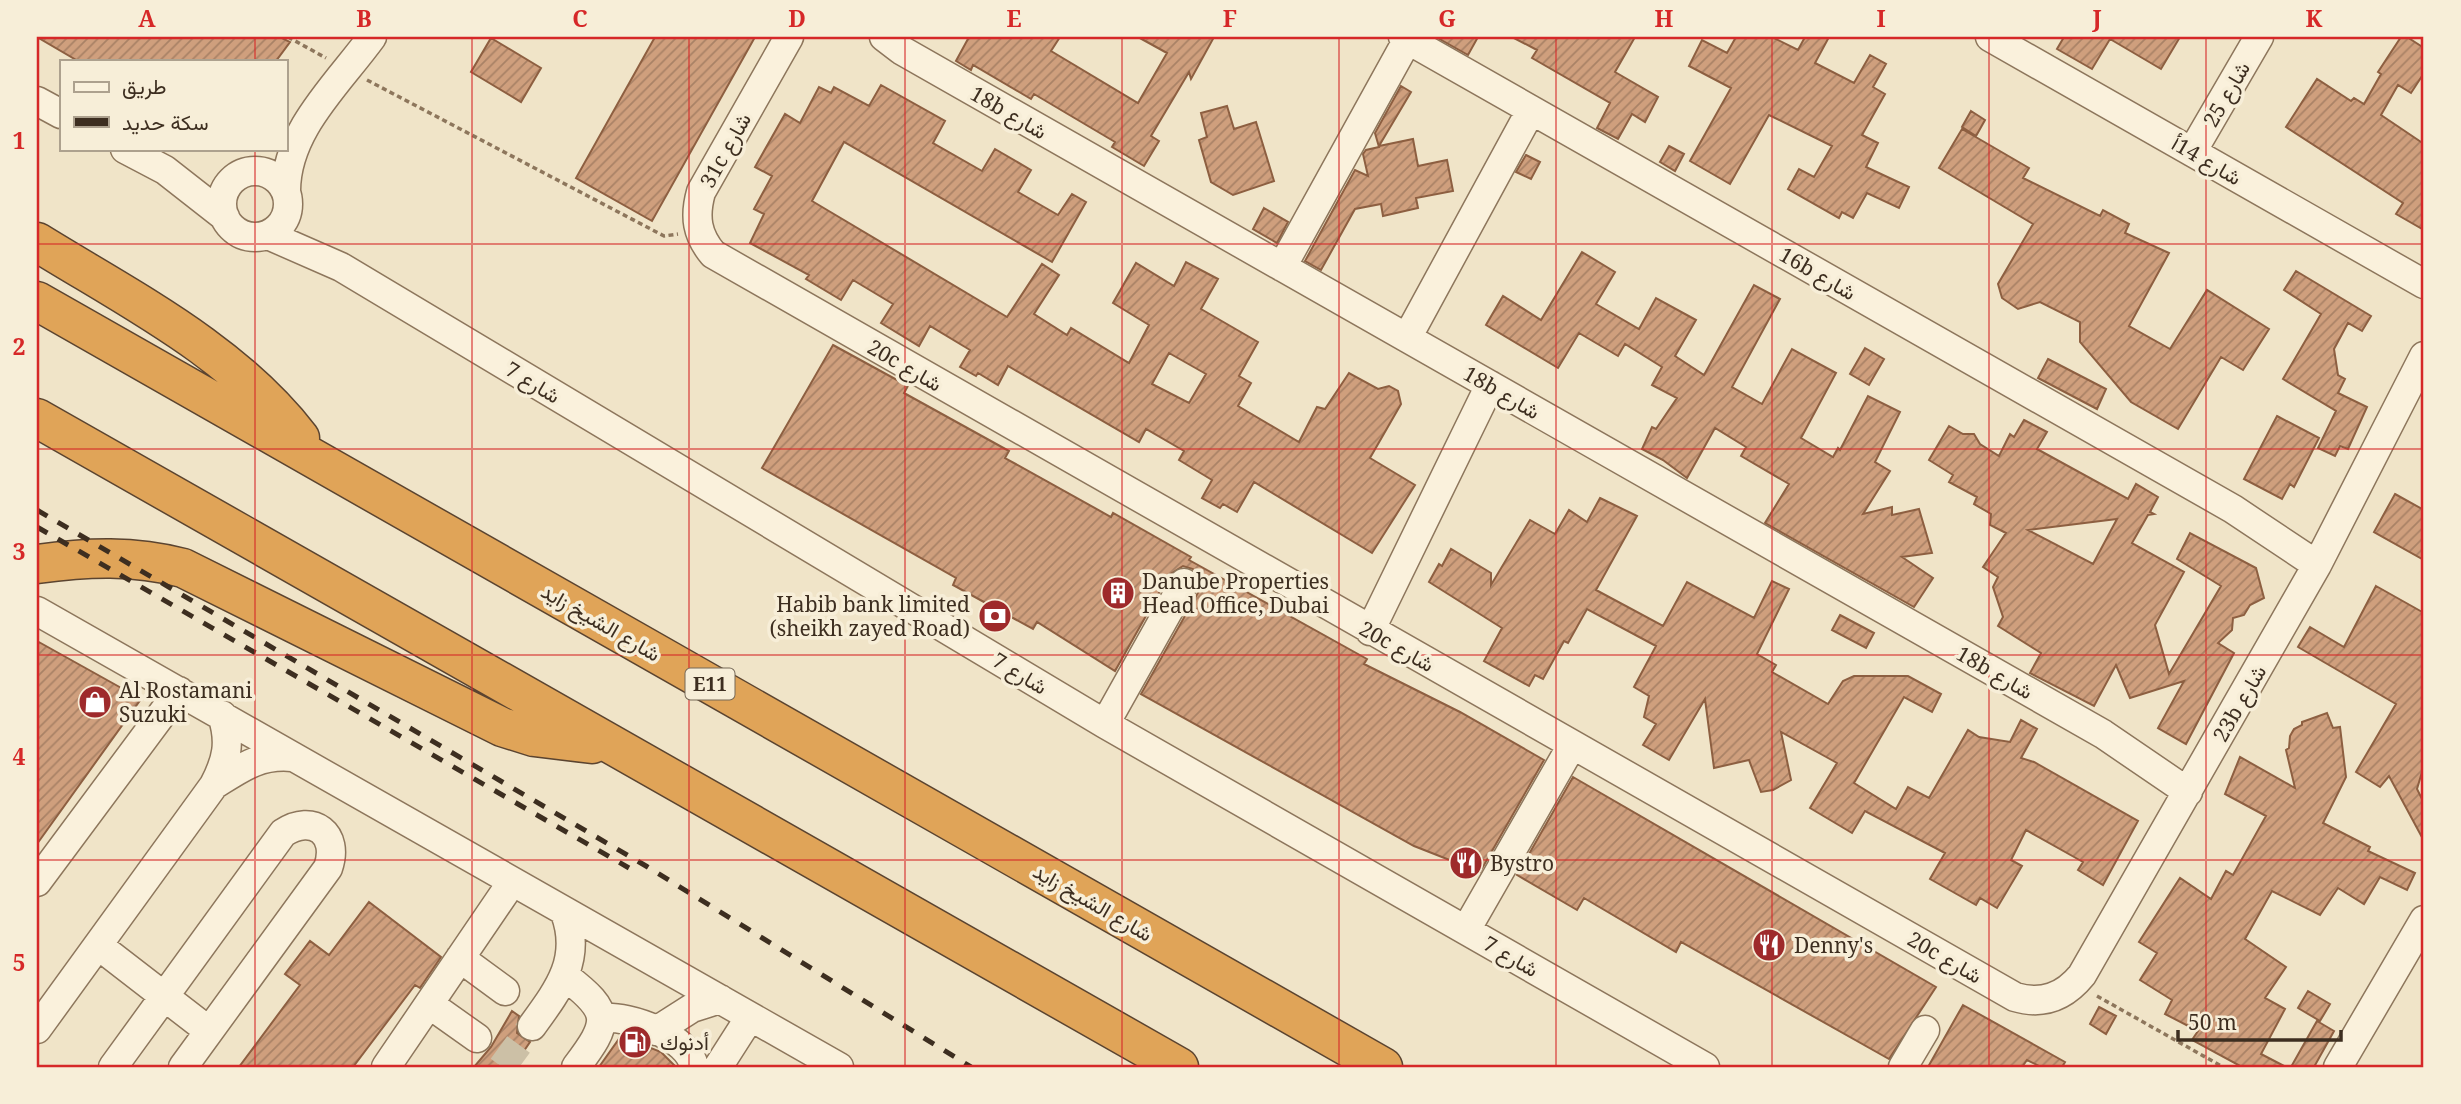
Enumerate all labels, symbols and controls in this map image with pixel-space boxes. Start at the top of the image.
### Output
text: A [138,2,156,34]
text: B [356,2,372,34]
text: C [572,2,588,34]
text: D [788,2,806,34]
text: E [1006,2,1022,34]
text: F [1223,2,1237,34]
text: G [1438,2,1456,34]
text: H [1655,2,1674,34]
text: I [1876,2,1886,34]
text: J [2091,2,2102,34]
text: K [2306,2,2323,34]
street label: شارع 25 [2196,56,2257,132]
legend [60,60,287,150]
text: طريق [122,72,167,100]
street label: 18b شارع [965,79,1052,146]
text: سكة حديد [122,108,209,136]
street label: 31c شارع [693,108,758,193]
text: 1 [13,124,26,156]
street label: شارع 14أ [2167,129,2247,192]
street label: 16b شارع [1774,240,1861,307]
text: 2 [13,330,26,362]
street label: 20c شارع [862,332,947,398]
street label: شارع 7 [500,355,566,410]
street label: 18b شارع [1458,359,1545,426]
text: 3 [13,535,26,567]
place label: Danube Properties Head Office, Dubai [1142,567,1329,619]
building icon: Danube Properties Head Office, Dubai [1099,574,1137,612]
street label: شارع الشيخ زايد [536,577,666,668]
place label: Habib bank limited (sheikh zayed Road) [769,590,970,642]
bank icon: Habib bank limited (sheikh zayed Road) [976,597,1014,635]
street label: 20c شارع [1354,614,1439,679]
street label: 18b شارع [1951,639,2038,706]
street label: شارع 7 [987,646,1053,701]
street label: 23b شارع [2206,660,2273,747]
road number: E11 [686,668,734,699]
place label: Al Rostamani Suzuki [119,676,253,728]
shop icon: Al Rostamani Suzuki [76,683,114,721]
text: 4 [13,740,26,772]
restaurant icon: Bystro [1447,844,1485,882]
place label: Bystro [1490,849,1554,877]
street label: شارع الشيخ زايد [1028,857,1158,948]
street label: 20c شارع [1902,924,1987,990]
restaurant icon: Denny's [1750,926,1788,964]
street label: شارع 7 [1478,929,1544,984]
place label: Denny's [1794,931,1873,959]
text: 5 [13,946,26,978]
scale bar [2178,999,2340,1043]
text: 50 m [2188,1008,2237,1036]
fuel station icon: أدنوك [616,1023,654,1061]
place label: أدنوك [660,1028,709,1056]

